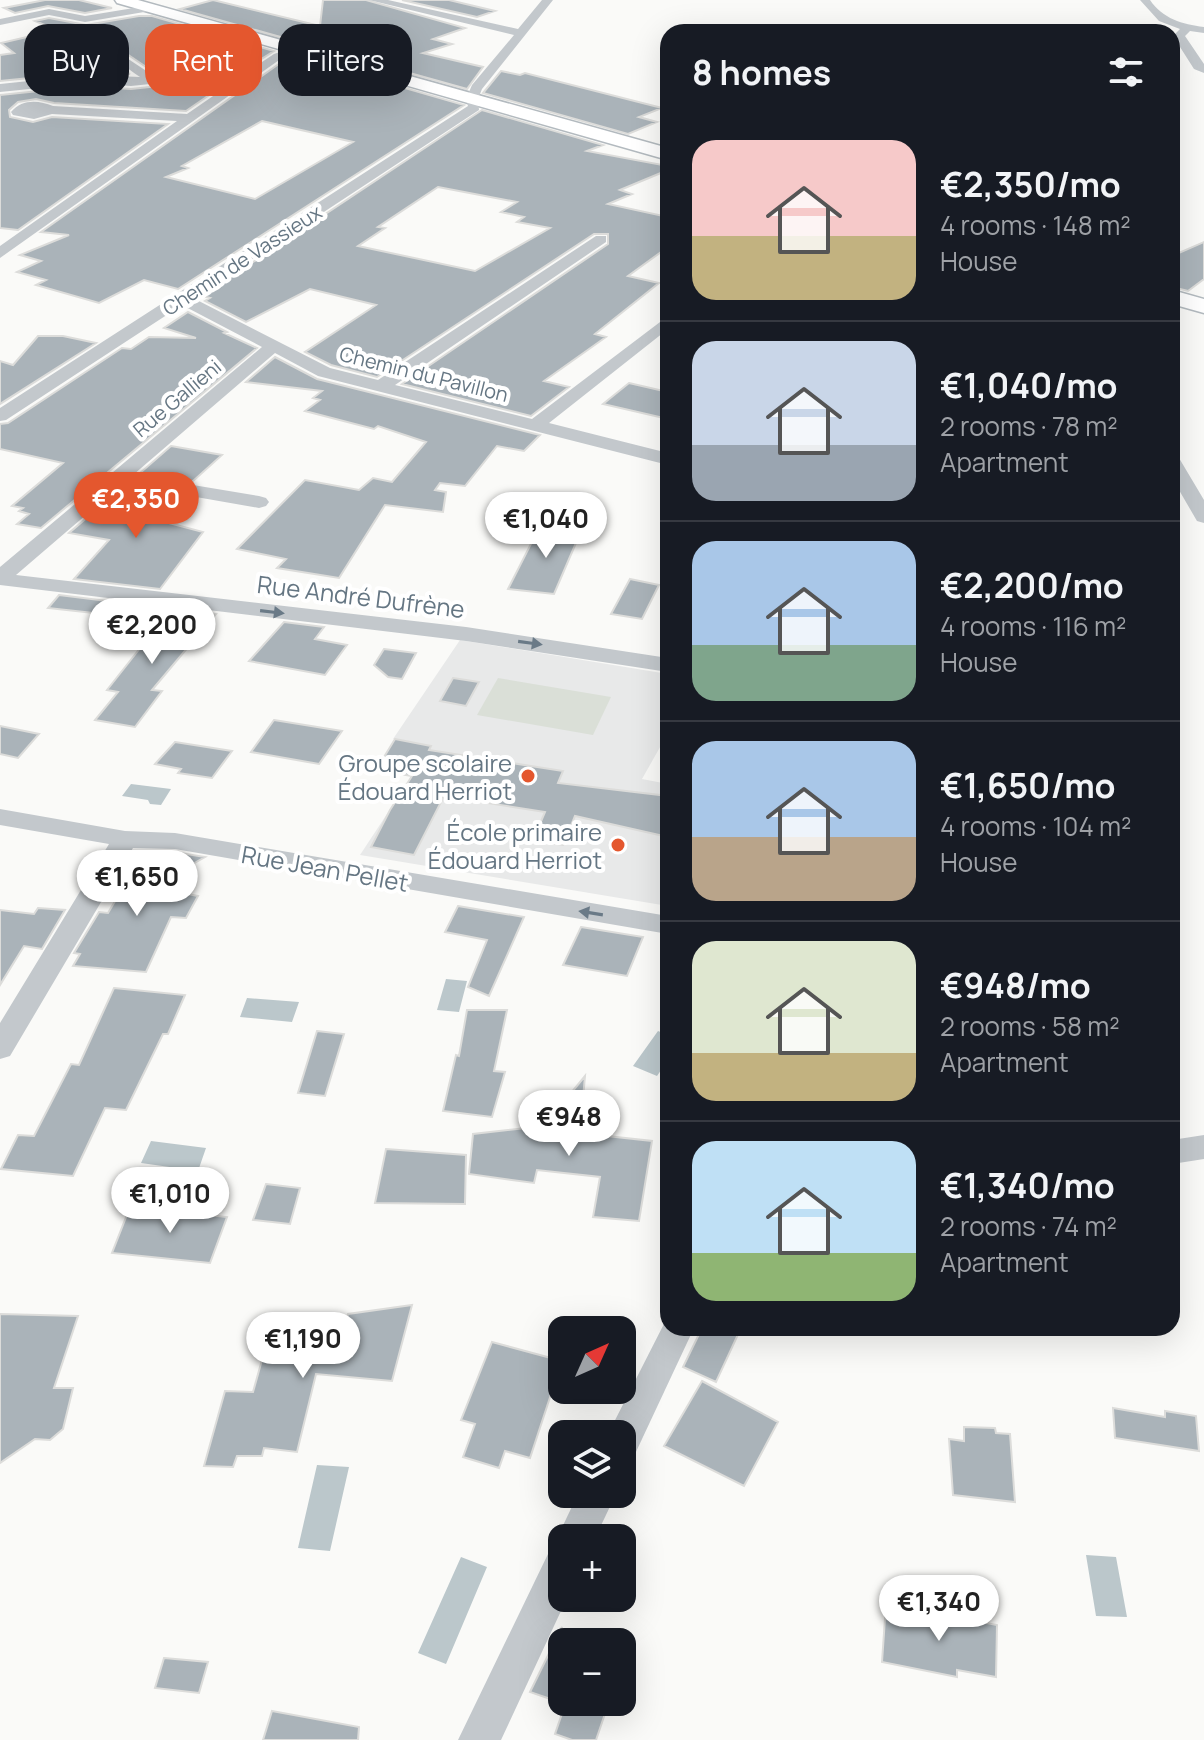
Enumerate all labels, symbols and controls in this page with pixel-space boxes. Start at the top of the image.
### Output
chip: Buy [24,24,129,96]
chip: Rent [145,24,262,96]
chip: Filters [278,24,412,96]
text: 8 homes [692,49,831,95]
icon: filters [1104,50,1148,94]
text: €2,350/mo [940,161,1121,207]
icon: home [756,172,852,268]
street label: Chemin de Vassieux [157,198,327,322]
text: 4 rooms · 148 m² [940,207,1131,243]
text: House [940,243,1017,279]
street label: Chemin du Pavillon [337,340,511,408]
street label: Rue Gallieni [127,353,227,443]
text: €1,040/mo [940,362,1118,408]
icon: home [756,373,852,469]
text: 2 rooms · 78 m² [940,408,1118,444]
text: Apartment [940,444,1069,480]
pin: €2,350 [71,472,201,540]
text: €2,350 [92,480,180,516]
pin: €1,040 [481,492,611,560]
text: €1,040 [503,500,589,536]
text: €2,200/mo [940,562,1124,608]
street label: Rue André Dufrène [255,567,467,625]
icon: home [756,573,852,669]
pin: €2,200 [87,598,217,666]
text: €2,200 [107,606,197,642]
one-way arrow [260,606,285,619]
text: 4 rooms · 116 m² [940,608,1126,644]
one-way arrow [518,637,543,650]
text: House [940,644,1017,680]
place label: Groupe scolaire Édouard Herriot [338,746,512,807]
text: €1,650/mo [940,762,1115,808]
marker: Groupe scolaire Édouard Herriot [519,767,537,785]
icon: home [756,773,852,869]
text: 4 rooms · 104 m² [940,808,1131,844]
place label: École primaire Édouard Herriot [428,815,602,876]
marker: École primaire Édouard Herriot [609,836,627,854]
street label: Rue Jean Pellet [239,837,411,899]
text: House [940,844,1017,880]
pin: €1,650 [72,850,202,918]
text: €1,650 [95,858,179,894]
one-way arrow [578,906,603,919]
text: €948/mo [940,962,1091,1008]
icon: home [756,973,852,1069]
text: 2 rooms · 58 m² [940,1008,1120,1044]
text: Apartment [940,1044,1069,1080]
pin: €948 [522,1090,616,1158]
text: €948 [536,1098,602,1134]
text: €1,340/mo [940,1162,1115,1208]
pin: €1,010 [105,1167,235,1235]
icon: home [756,1173,852,1269]
text: €1,010 [129,1175,211,1211]
text: 2 rooms · 74 m² [940,1208,1117,1244]
text: Apartment [940,1244,1069,1280]
pin: €1,190 [238,1312,368,1380]
north arrow [548,1316,636,1404]
map controls [548,1316,636,1716]
text: €1,190 [264,1320,342,1356]
button: layers [548,1420,636,1508]
button: + [548,1524,636,1612]
pin: €1,340 [874,1575,1004,1643]
text: €1,340 [897,1583,981,1619]
button: − [548,1628,636,1716]

